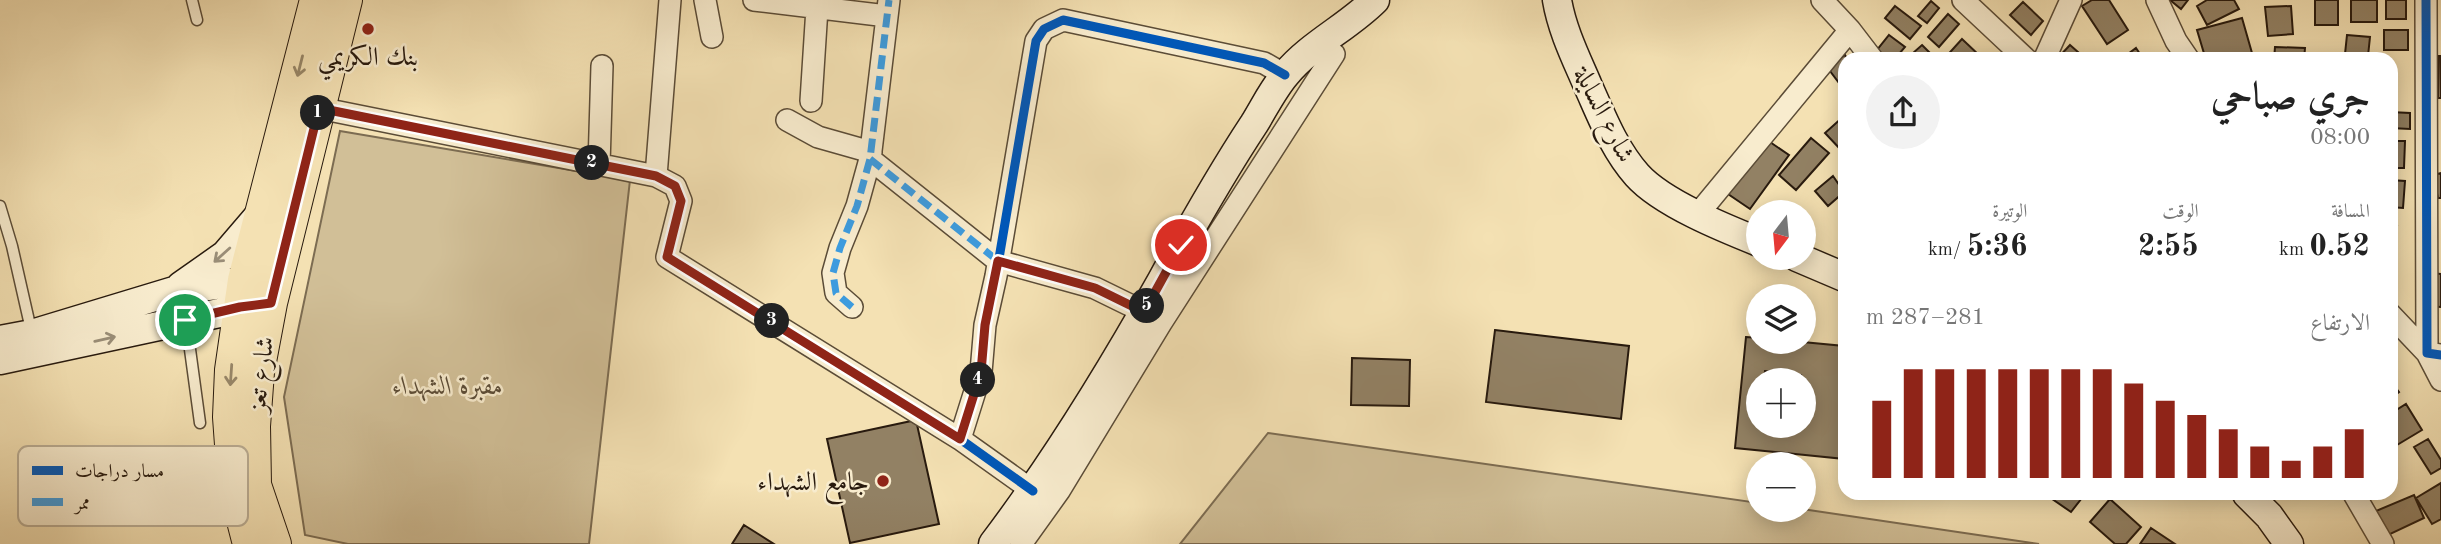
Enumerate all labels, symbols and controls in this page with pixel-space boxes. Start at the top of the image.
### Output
marker: بنك الكريمي [360,21,376,37]
place label: بنك الكريمي [318,44,418,81]
one-way arrow [293,54,306,77]
street label: شارع السايلة [1561,61,1638,170]
button: share [1866,75,1940,149]
text: جري صباحي [2211,79,2370,117]
pin: 1 [300,96,336,130]
text: 1 [312,103,323,122]
text: 08:00 [2310,126,2370,149]
pin: 2 [574,146,610,180]
text: 2 [586,153,597,172]
north arrow [1746,200,1816,270]
map controls [1746,200,1816,522]
text: الوتيرة [1992,203,2027,222]
text: الوقت [2162,203,2199,222]
text: المسافة [2331,203,2370,222]
pin [1151,215,1211,275]
icon: check [1162,226,1200,264]
text: 5:36 [1967,232,2027,262]
text: 2:55 [2138,232,2199,262]
text: 0.52 [2309,232,2370,262]
text: /km [1928,241,1967,260]
text: km [2279,241,2309,260]
one-way arrow [214,247,232,263]
button: layers [1746,284,1816,354]
pin: 5 [1130,288,1164,324]
pin [155,290,215,350]
text: 5 [1141,296,1152,315]
icon: arrive [166,301,204,339]
pin: 3 [754,304,790,338]
text: 281–287 m [1866,306,1985,329]
text: 3 [766,311,777,330]
text: الارتفاع [2310,312,2370,335]
one-way arrow [93,331,116,345]
street label: شارع تعز [244,335,286,417]
pin: 4 [960,362,996,398]
one-way arrow [224,363,237,385]
button: + [1746,368,1816,438]
text: 4 [972,370,983,389]
park label: مقبرة الشهداء [393,374,503,402]
legend [18,446,248,526]
button: − [1746,452,1816,522]
text: مسار دراجات [75,463,164,482]
place label: جامع الشهداء [757,470,869,505]
marker: جامع الشهداء [875,473,891,489]
text: ممر [73,495,90,515]

